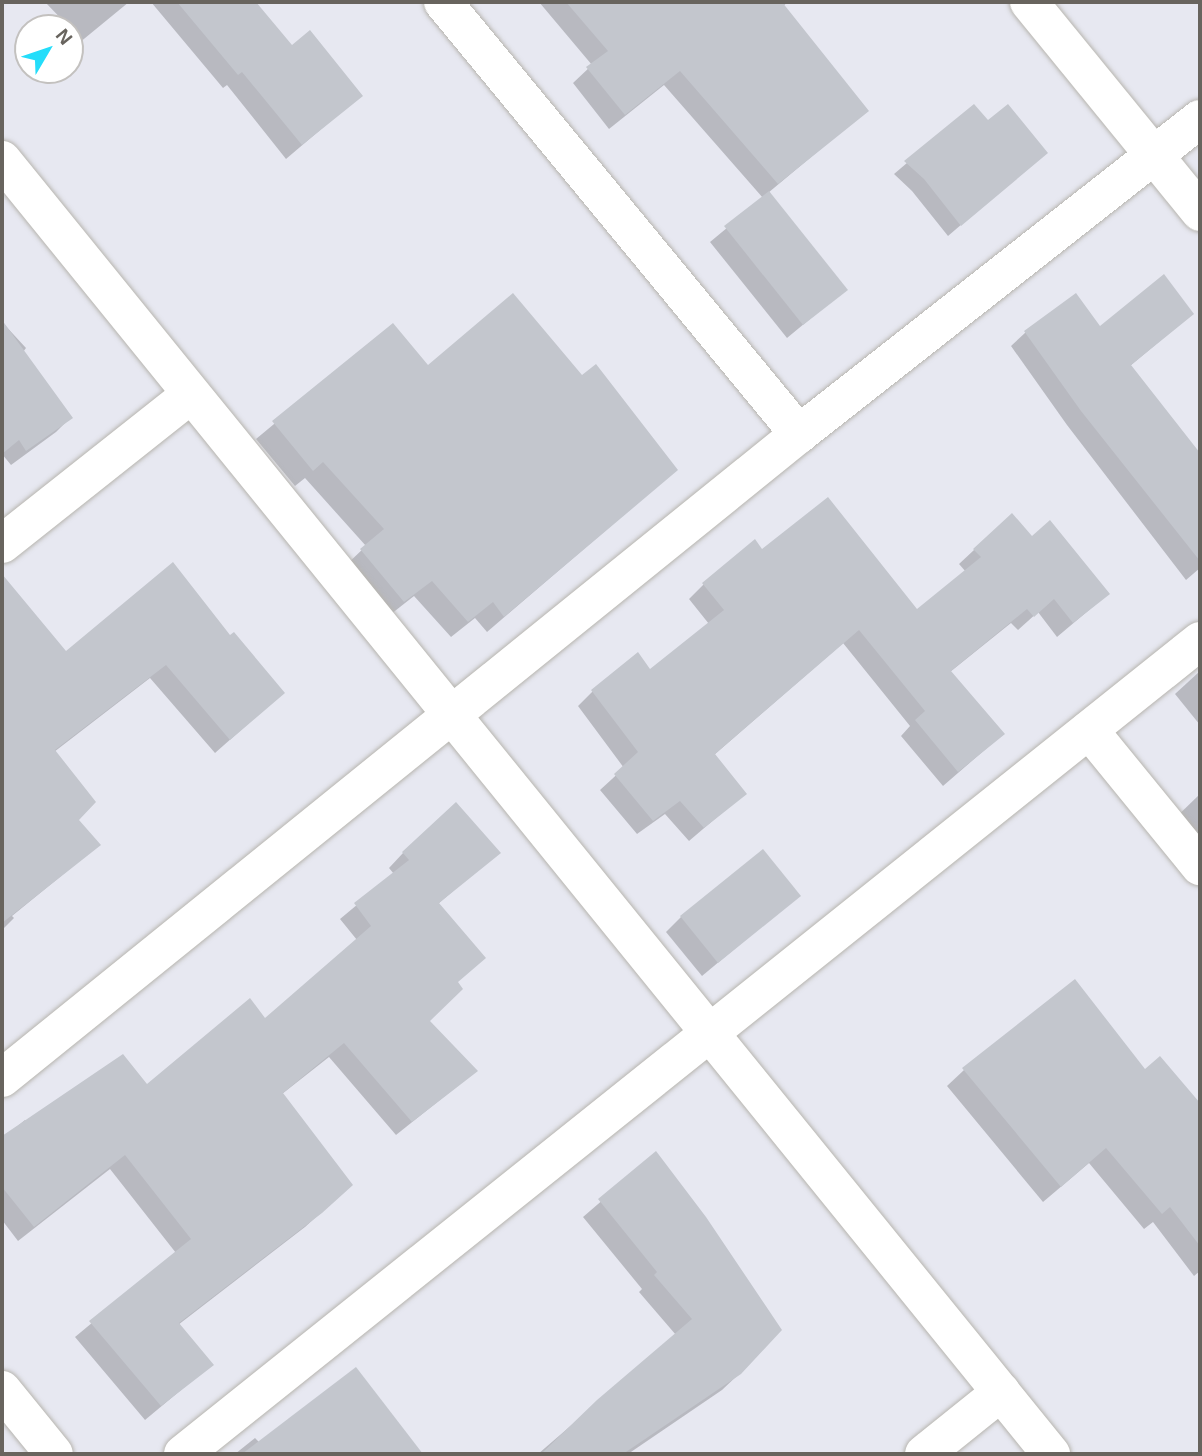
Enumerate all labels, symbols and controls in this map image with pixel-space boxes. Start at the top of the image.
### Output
north arrow [14,14,84,84]
text: N [52,25,77,49]

